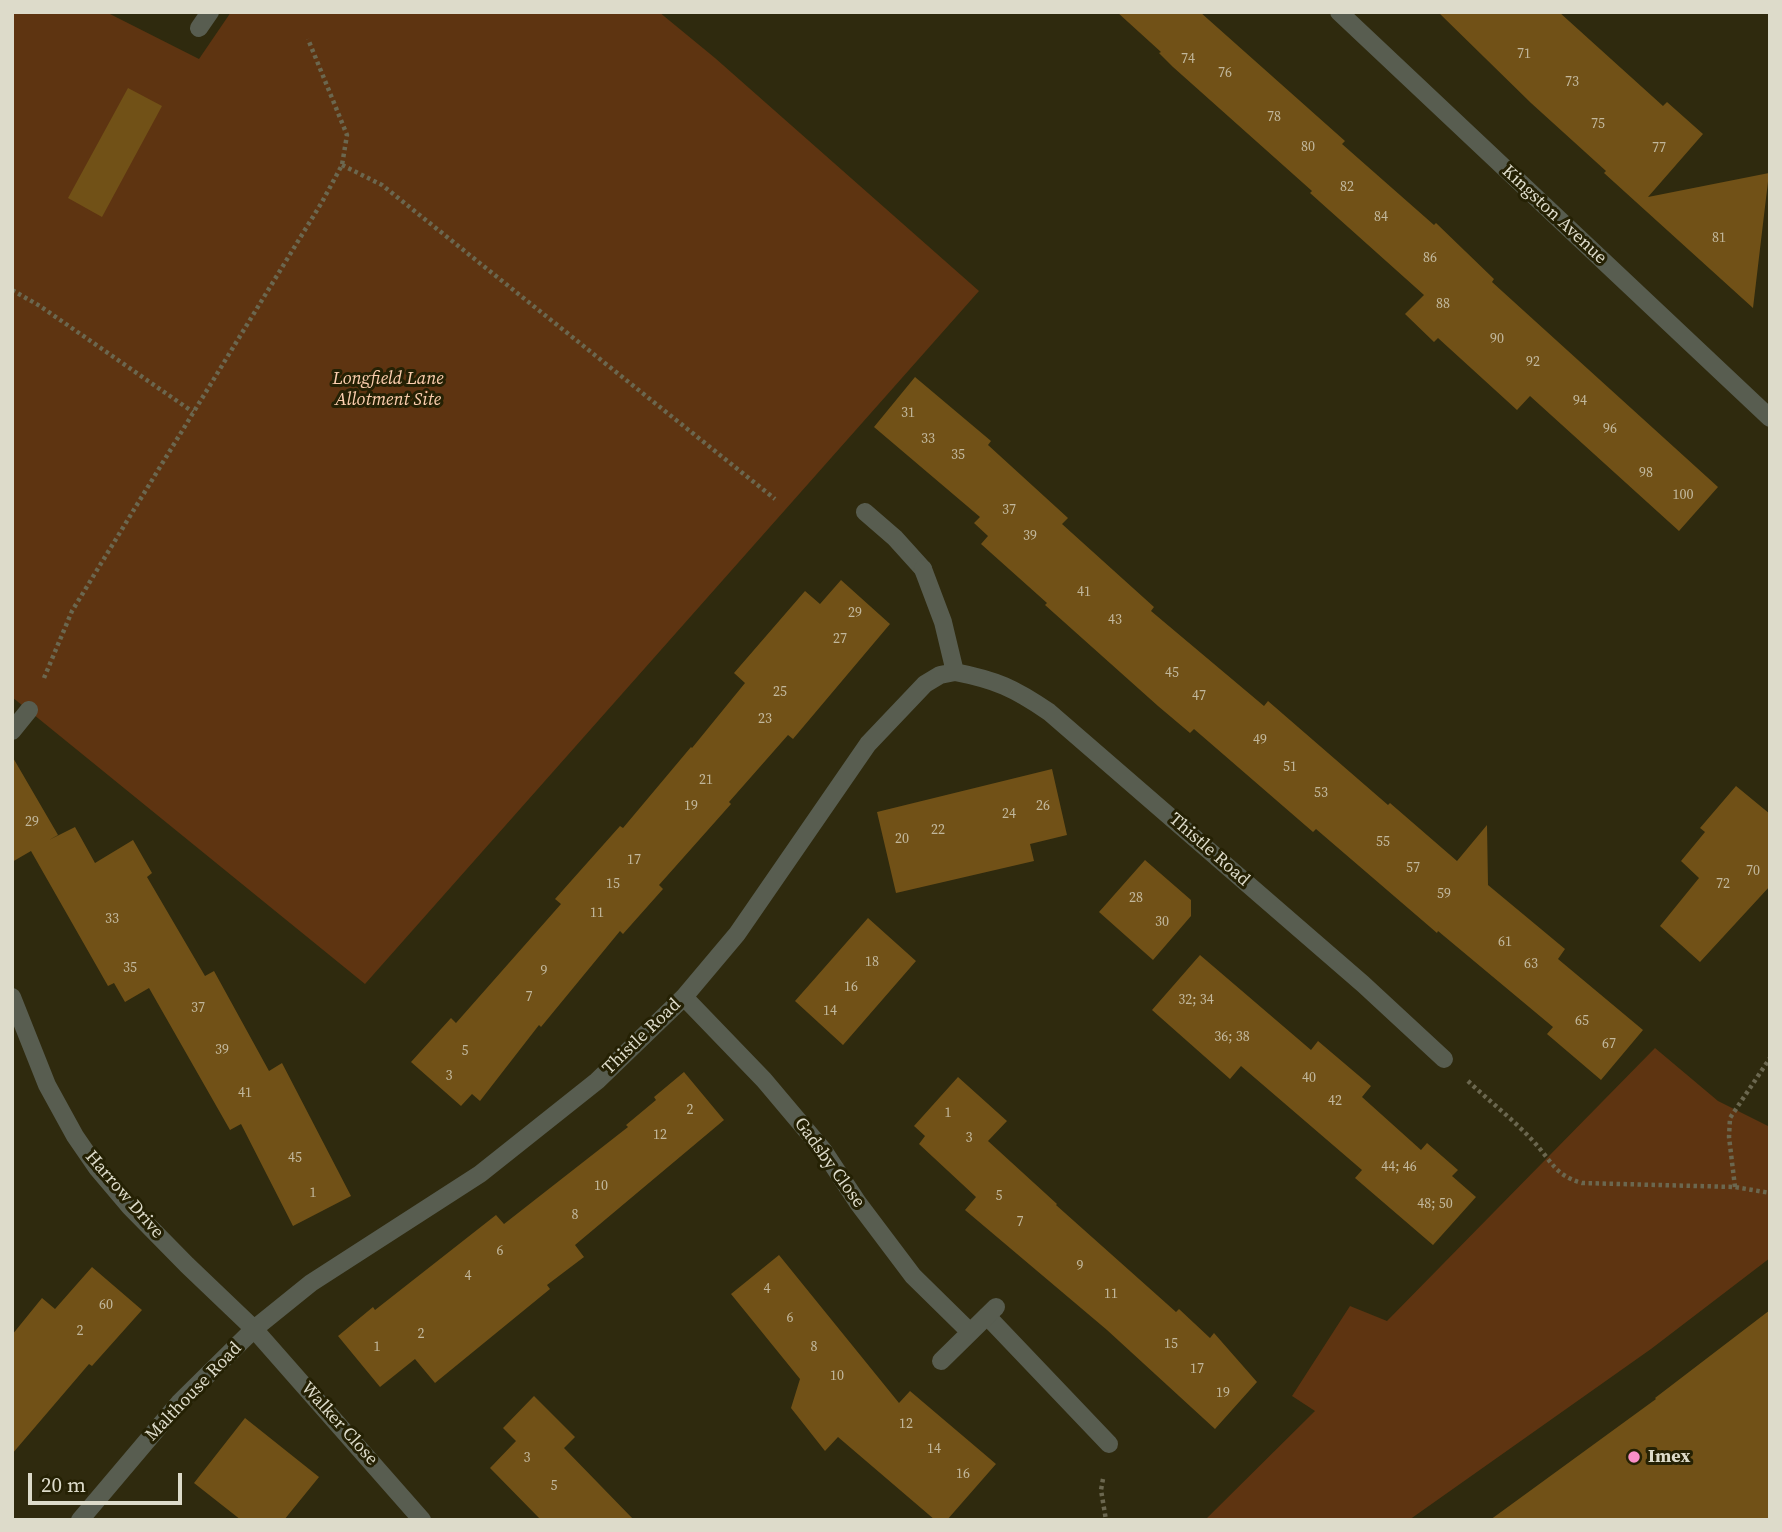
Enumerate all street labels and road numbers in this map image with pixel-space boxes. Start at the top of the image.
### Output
street label: Kingston Avenue [1497,161,1611,269]
street label: Thistle Road [1164,809,1254,891]
street label: Thistle Road [598,994,686,1080]
street label: Gadsby Close [789,1114,869,1212]
street label: Harrow Drive [80,1147,168,1243]
street label: Malthouse Road [141,1338,247,1446]
street label: Walker Close [296,1378,382,1470]

